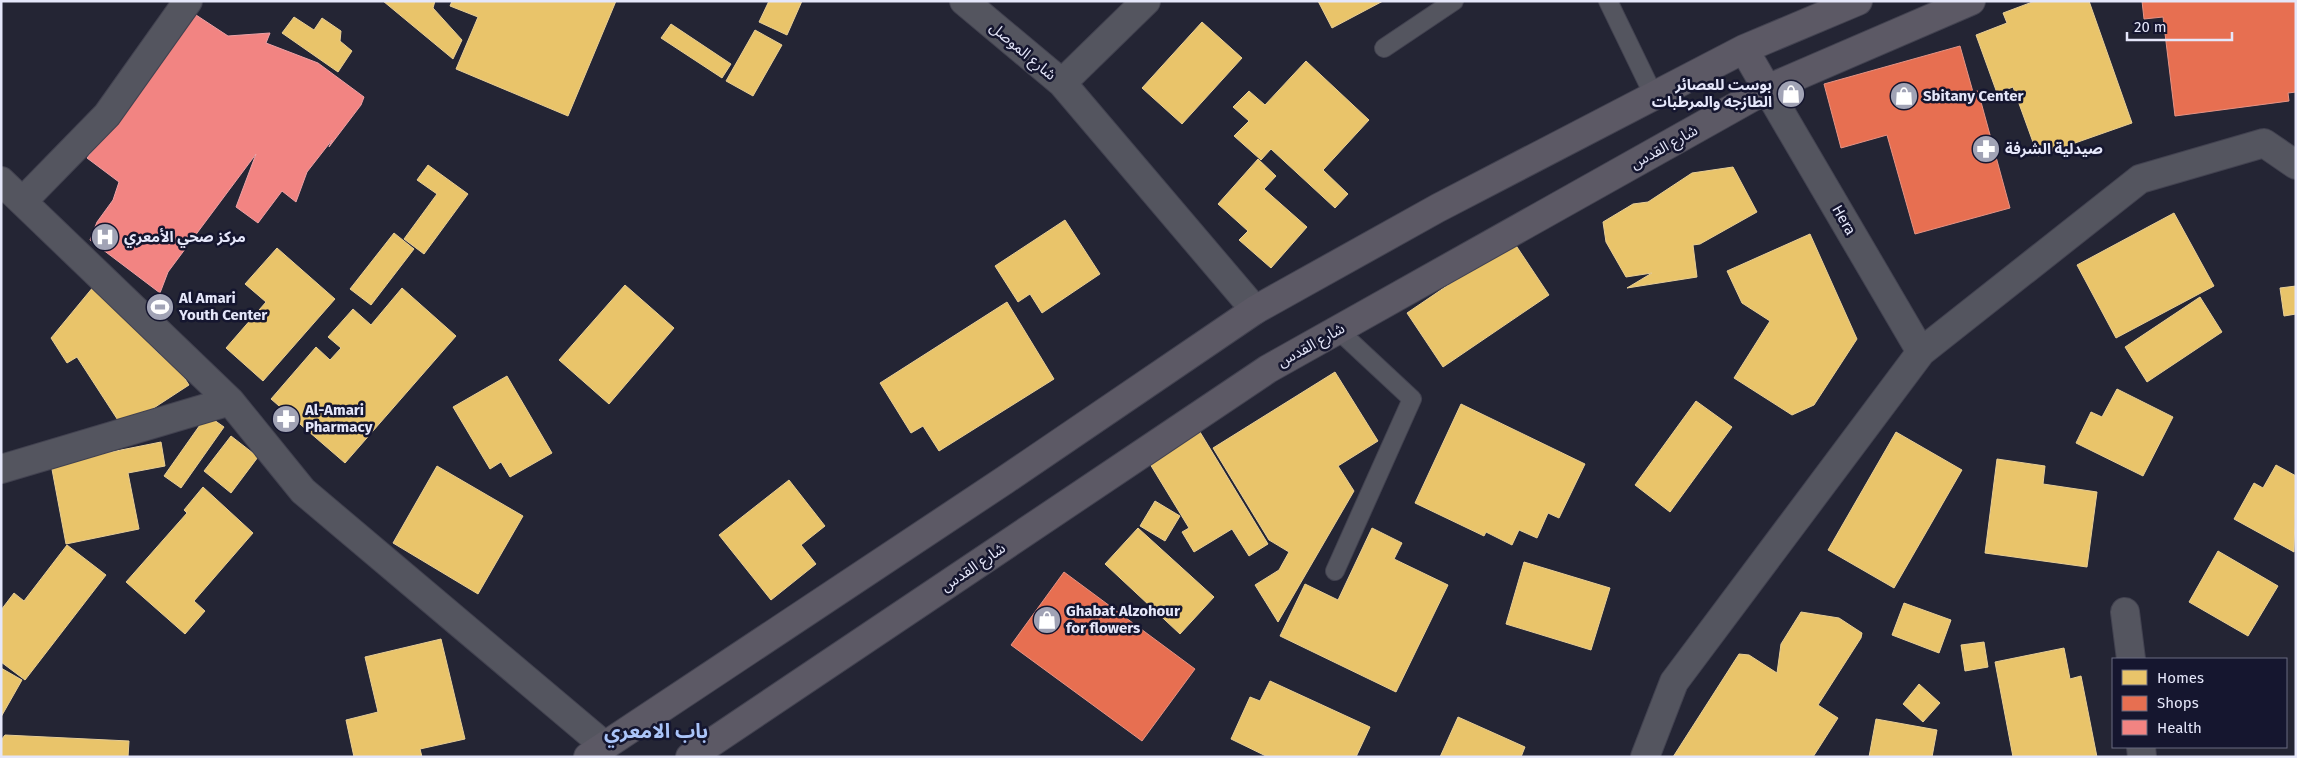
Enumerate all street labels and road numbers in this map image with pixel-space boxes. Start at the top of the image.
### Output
street label: شارع الموصل [984,18,1060,86]
street label: شارع القدس [1627,121,1702,175]
street label: Hera [1828,202,1860,238]
street label: شارع القدس [1274,319,1349,373]
street label: شارع القدس [937,539,1011,598]

